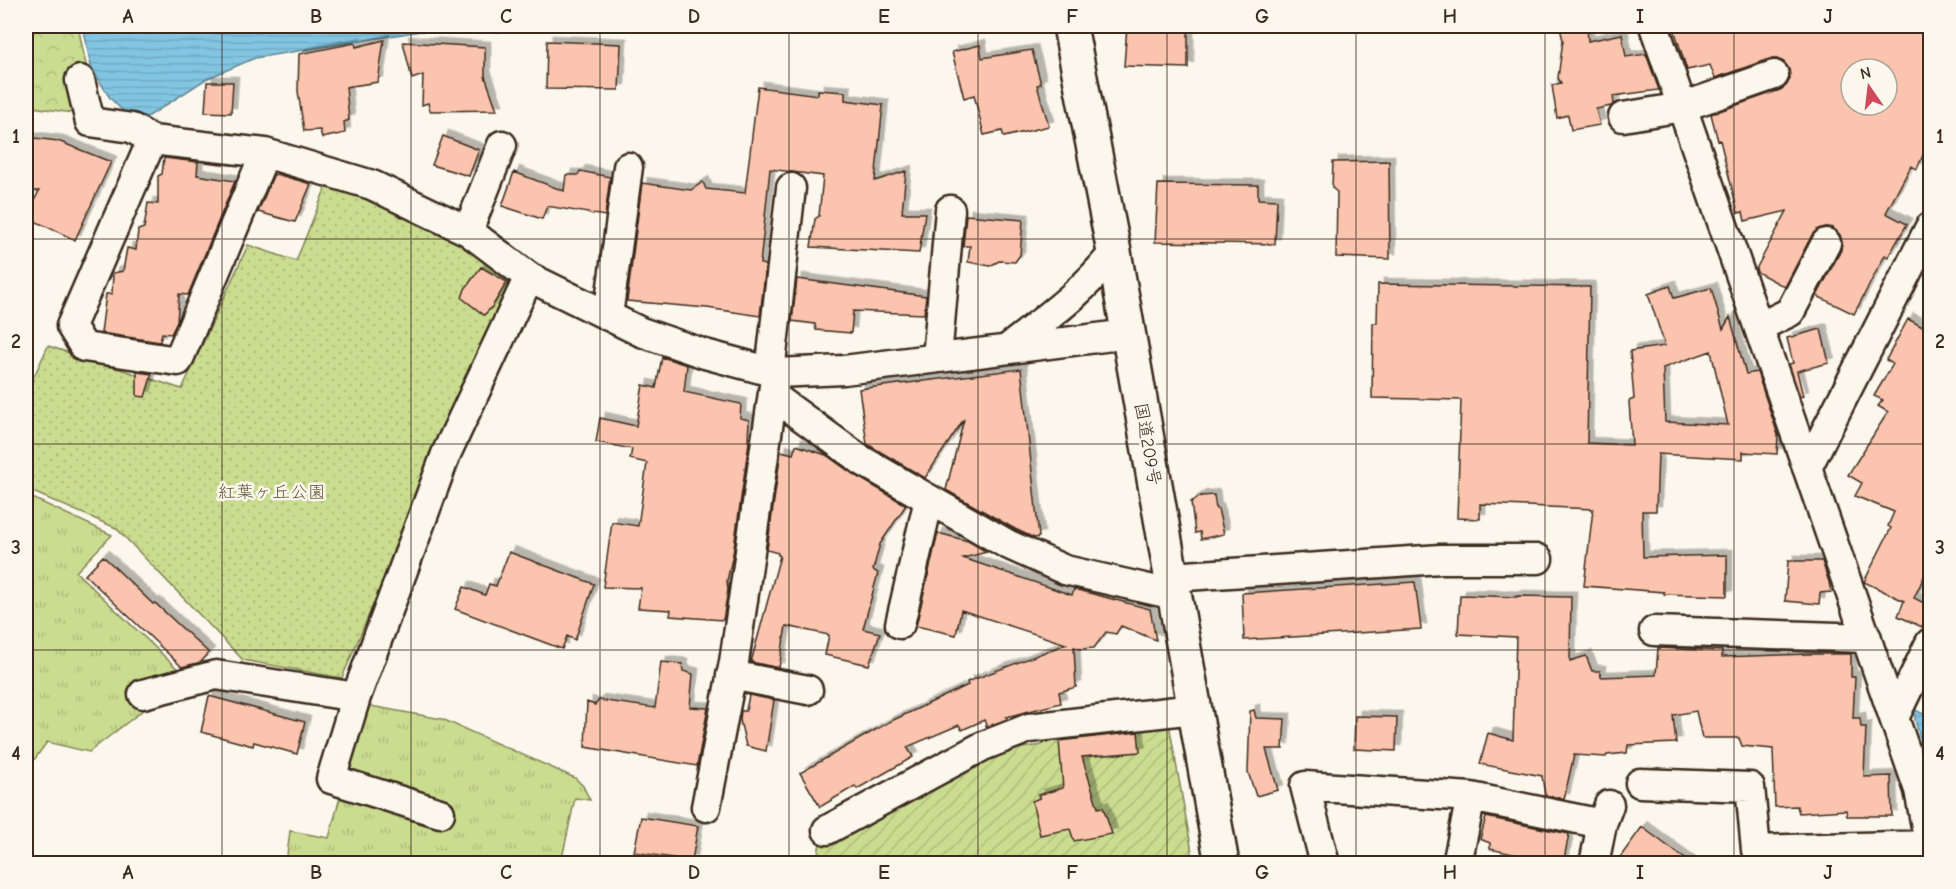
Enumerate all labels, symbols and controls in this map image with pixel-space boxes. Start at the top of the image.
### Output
text: A [122,5,134,28]
text: B [310,5,322,28]
text: C [500,5,512,28]
text: D [688,5,700,28]
text: E [878,5,890,28]
text: F [1066,5,1078,28]
text: G [1255,5,1269,28]
text: H [1443,5,1457,28]
text: I [1636,5,1644,28]
text: J [1823,5,1833,28]
north arrow [1839,57,1899,117]
text: N [1858,63,1873,83]
text: 1 [12,125,20,148]
text: 1 [1936,125,1944,148]
text: 2 [11,330,21,353]
text: 2 [1935,330,1945,353]
street label: 国道209号 [1130,401,1165,487]
park label: 紅葉ヶ丘公園 [218,482,326,503]
text: 3 [11,536,21,559]
text: 3 [1935,536,1945,559]
text: 4 [11,742,21,765]
text: 4 [1935,742,1945,765]
text: A [122,861,134,884]
text: B [310,861,322,884]
text: C [500,861,512,884]
text: D [688,861,700,884]
text: E [878,861,890,884]
text: F [1066,861,1078,884]
text: G [1255,861,1269,884]
text: H [1443,861,1457,884]
text: I [1636,861,1644,884]
text: J [1823,861,1833,884]

